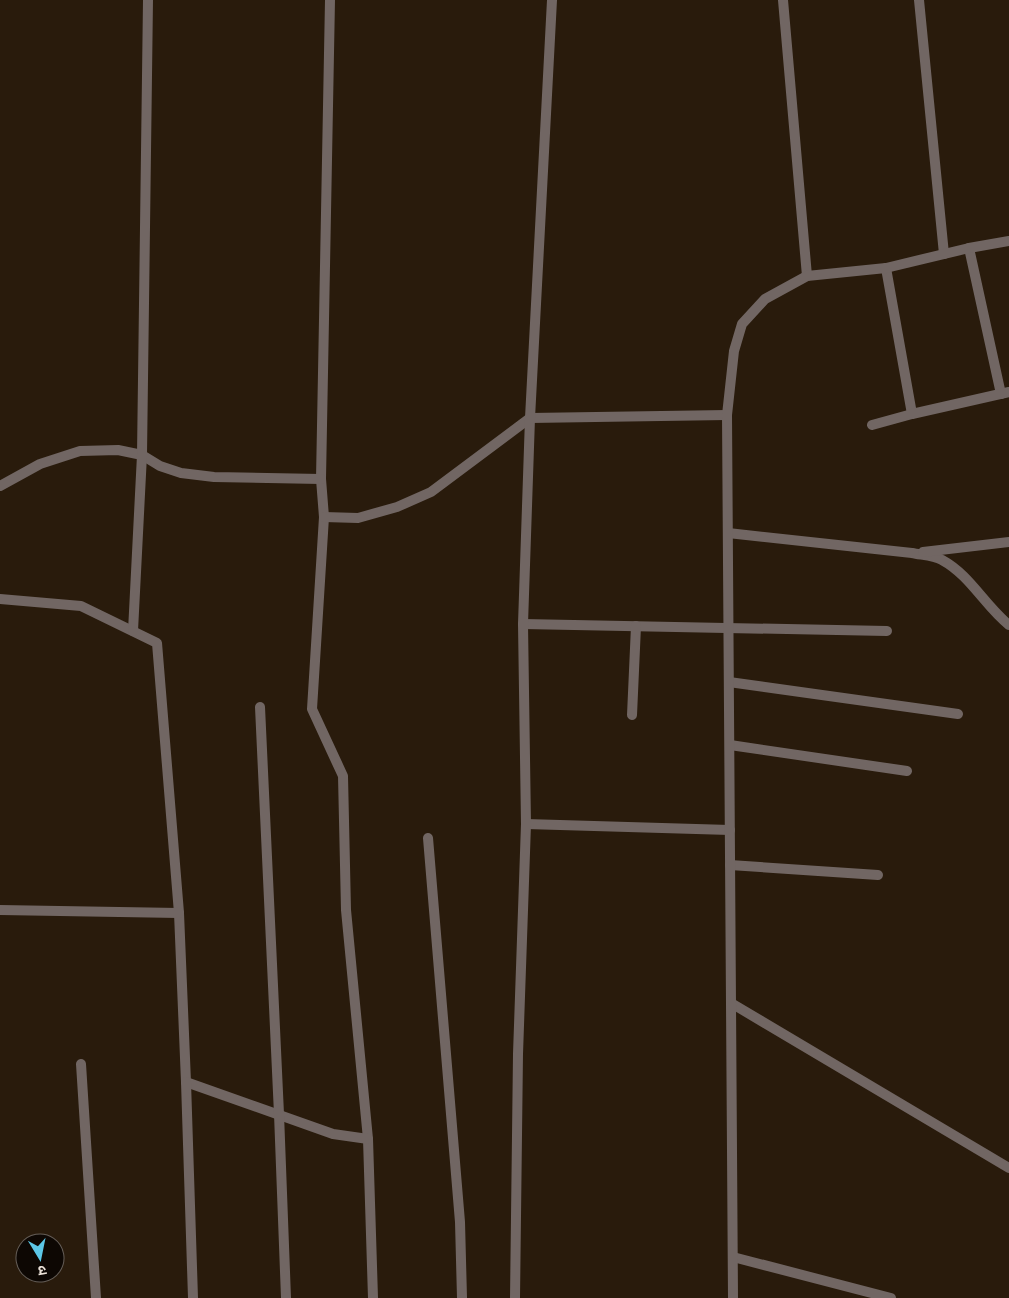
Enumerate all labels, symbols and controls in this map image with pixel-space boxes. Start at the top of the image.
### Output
north arrow [15,1233,65,1283]
text: उ [36,1261,48,1281]

